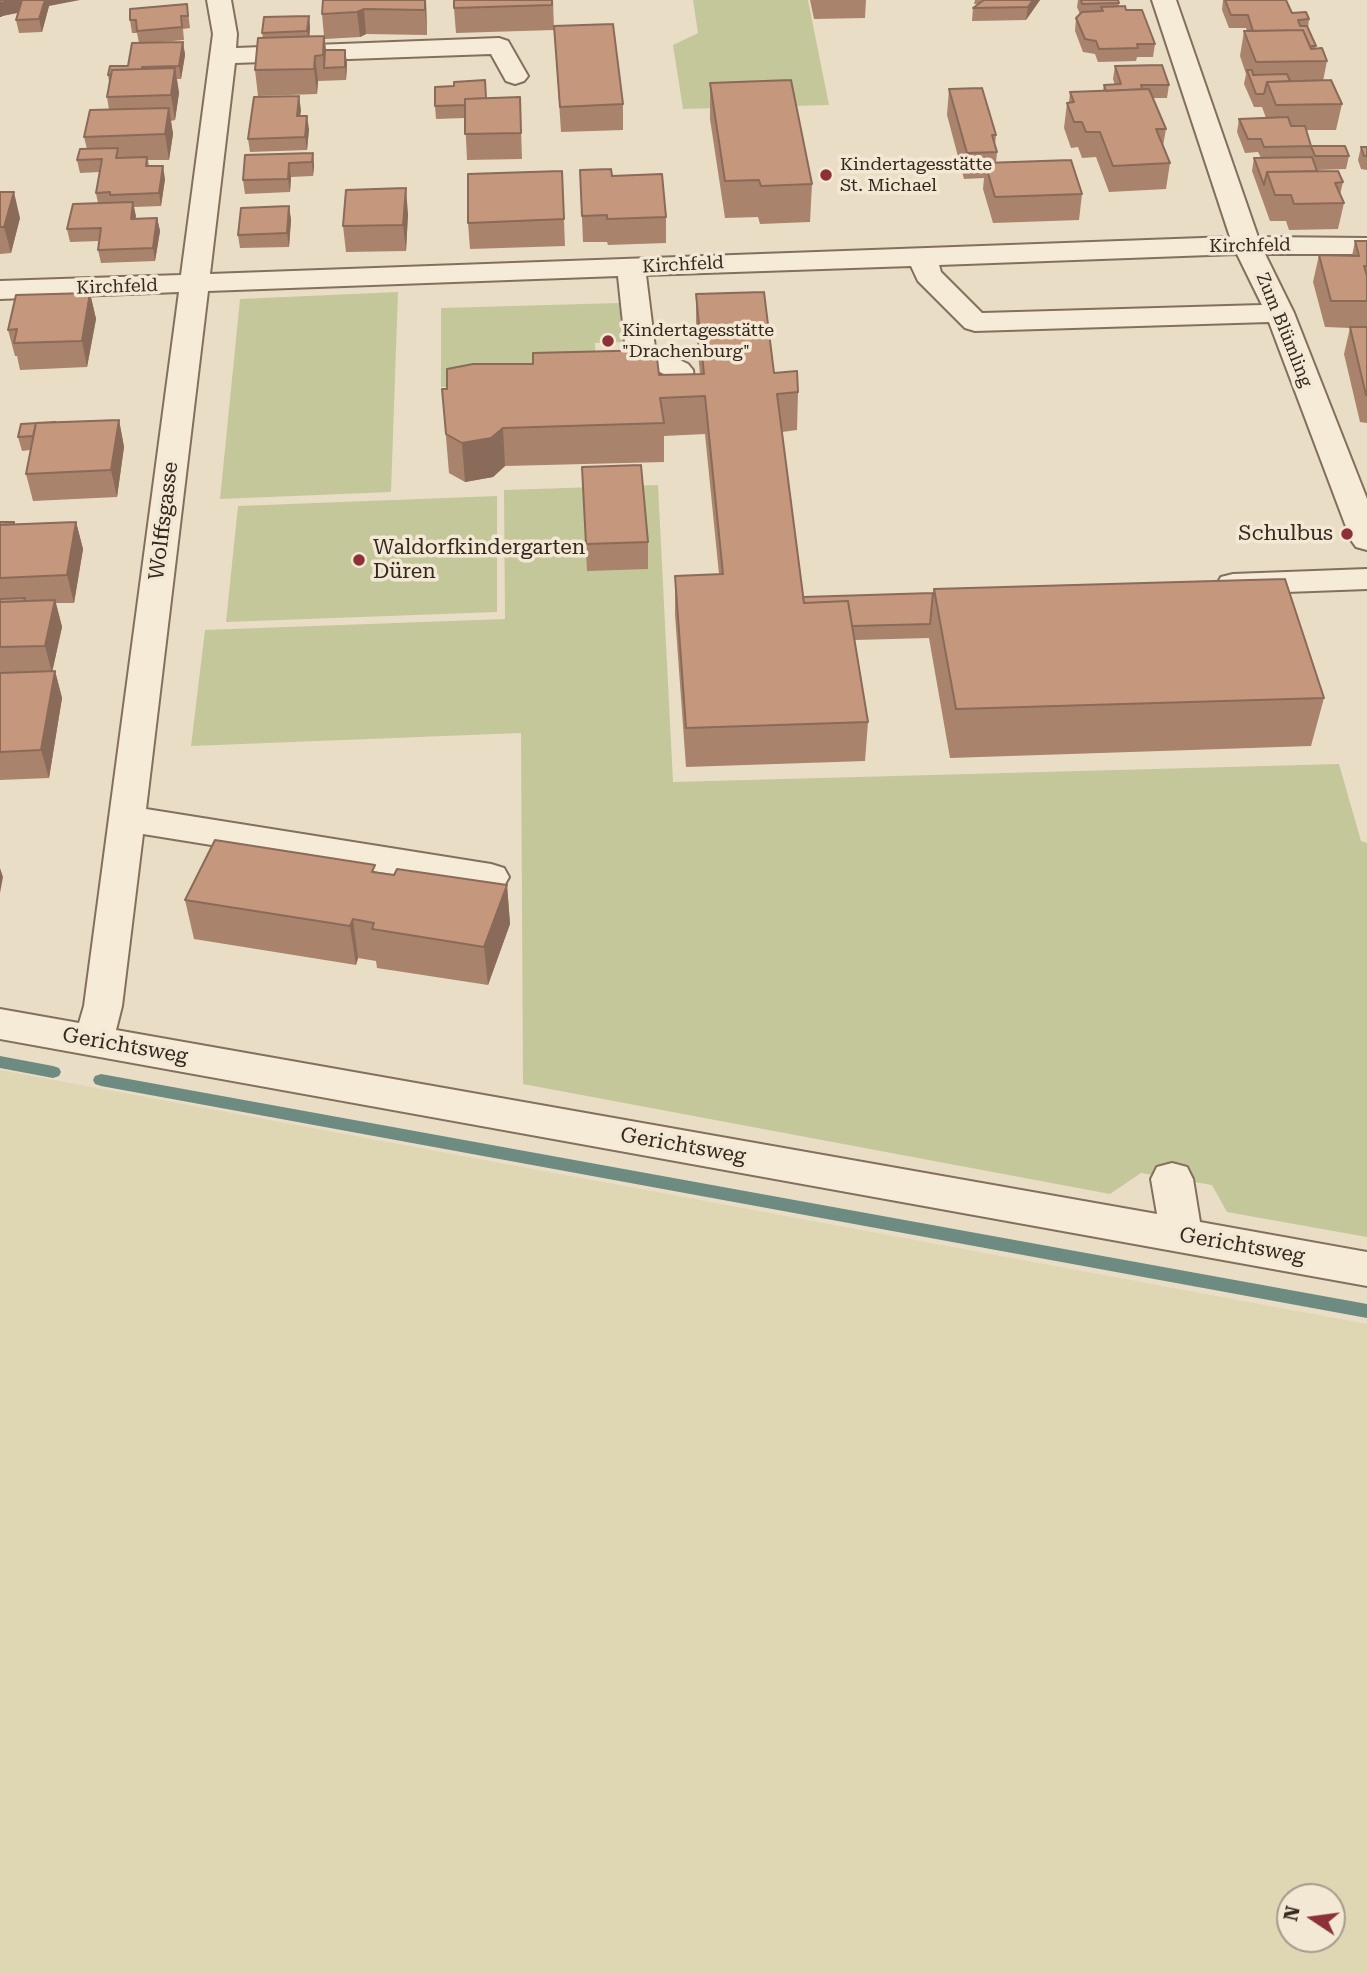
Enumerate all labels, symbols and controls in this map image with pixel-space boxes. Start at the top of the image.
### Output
place label: Kindertagesstätte St. Michael [840,154,992,196]
marker: Kindertagesstätte St. Michael [818,167,834,183]
street label: Kirchfeld [1209,234,1291,258]
street label: Kirchfeld [642,252,724,278]
street label: Zum Blümling [1251,270,1317,390]
street label: Kirchfeld [76,275,158,299]
place label: Kindertagesstätte "Drachenburg" [622,320,774,362]
marker: Kindertagesstätte "Drachenburg" [600,333,616,349]
street label: Wolffsgasse [144,460,184,582]
place label: Schulbus [1238,521,1333,547]
marker: Schulbus [1339,526,1355,542]
place label: Waldorfkindergarten Düren [373,535,585,585]
marker: Waldorfkindergarten Düren [351,552,367,568]
street label: Gerichtsweg [60,1023,190,1069]
street label: Gerichtsweg [618,1123,748,1169]
street label: Gerichtsweg [1177,1223,1307,1269]
north arrow [1276,1883,1346,1953]
text: N [1279,1904,1305,1923]

